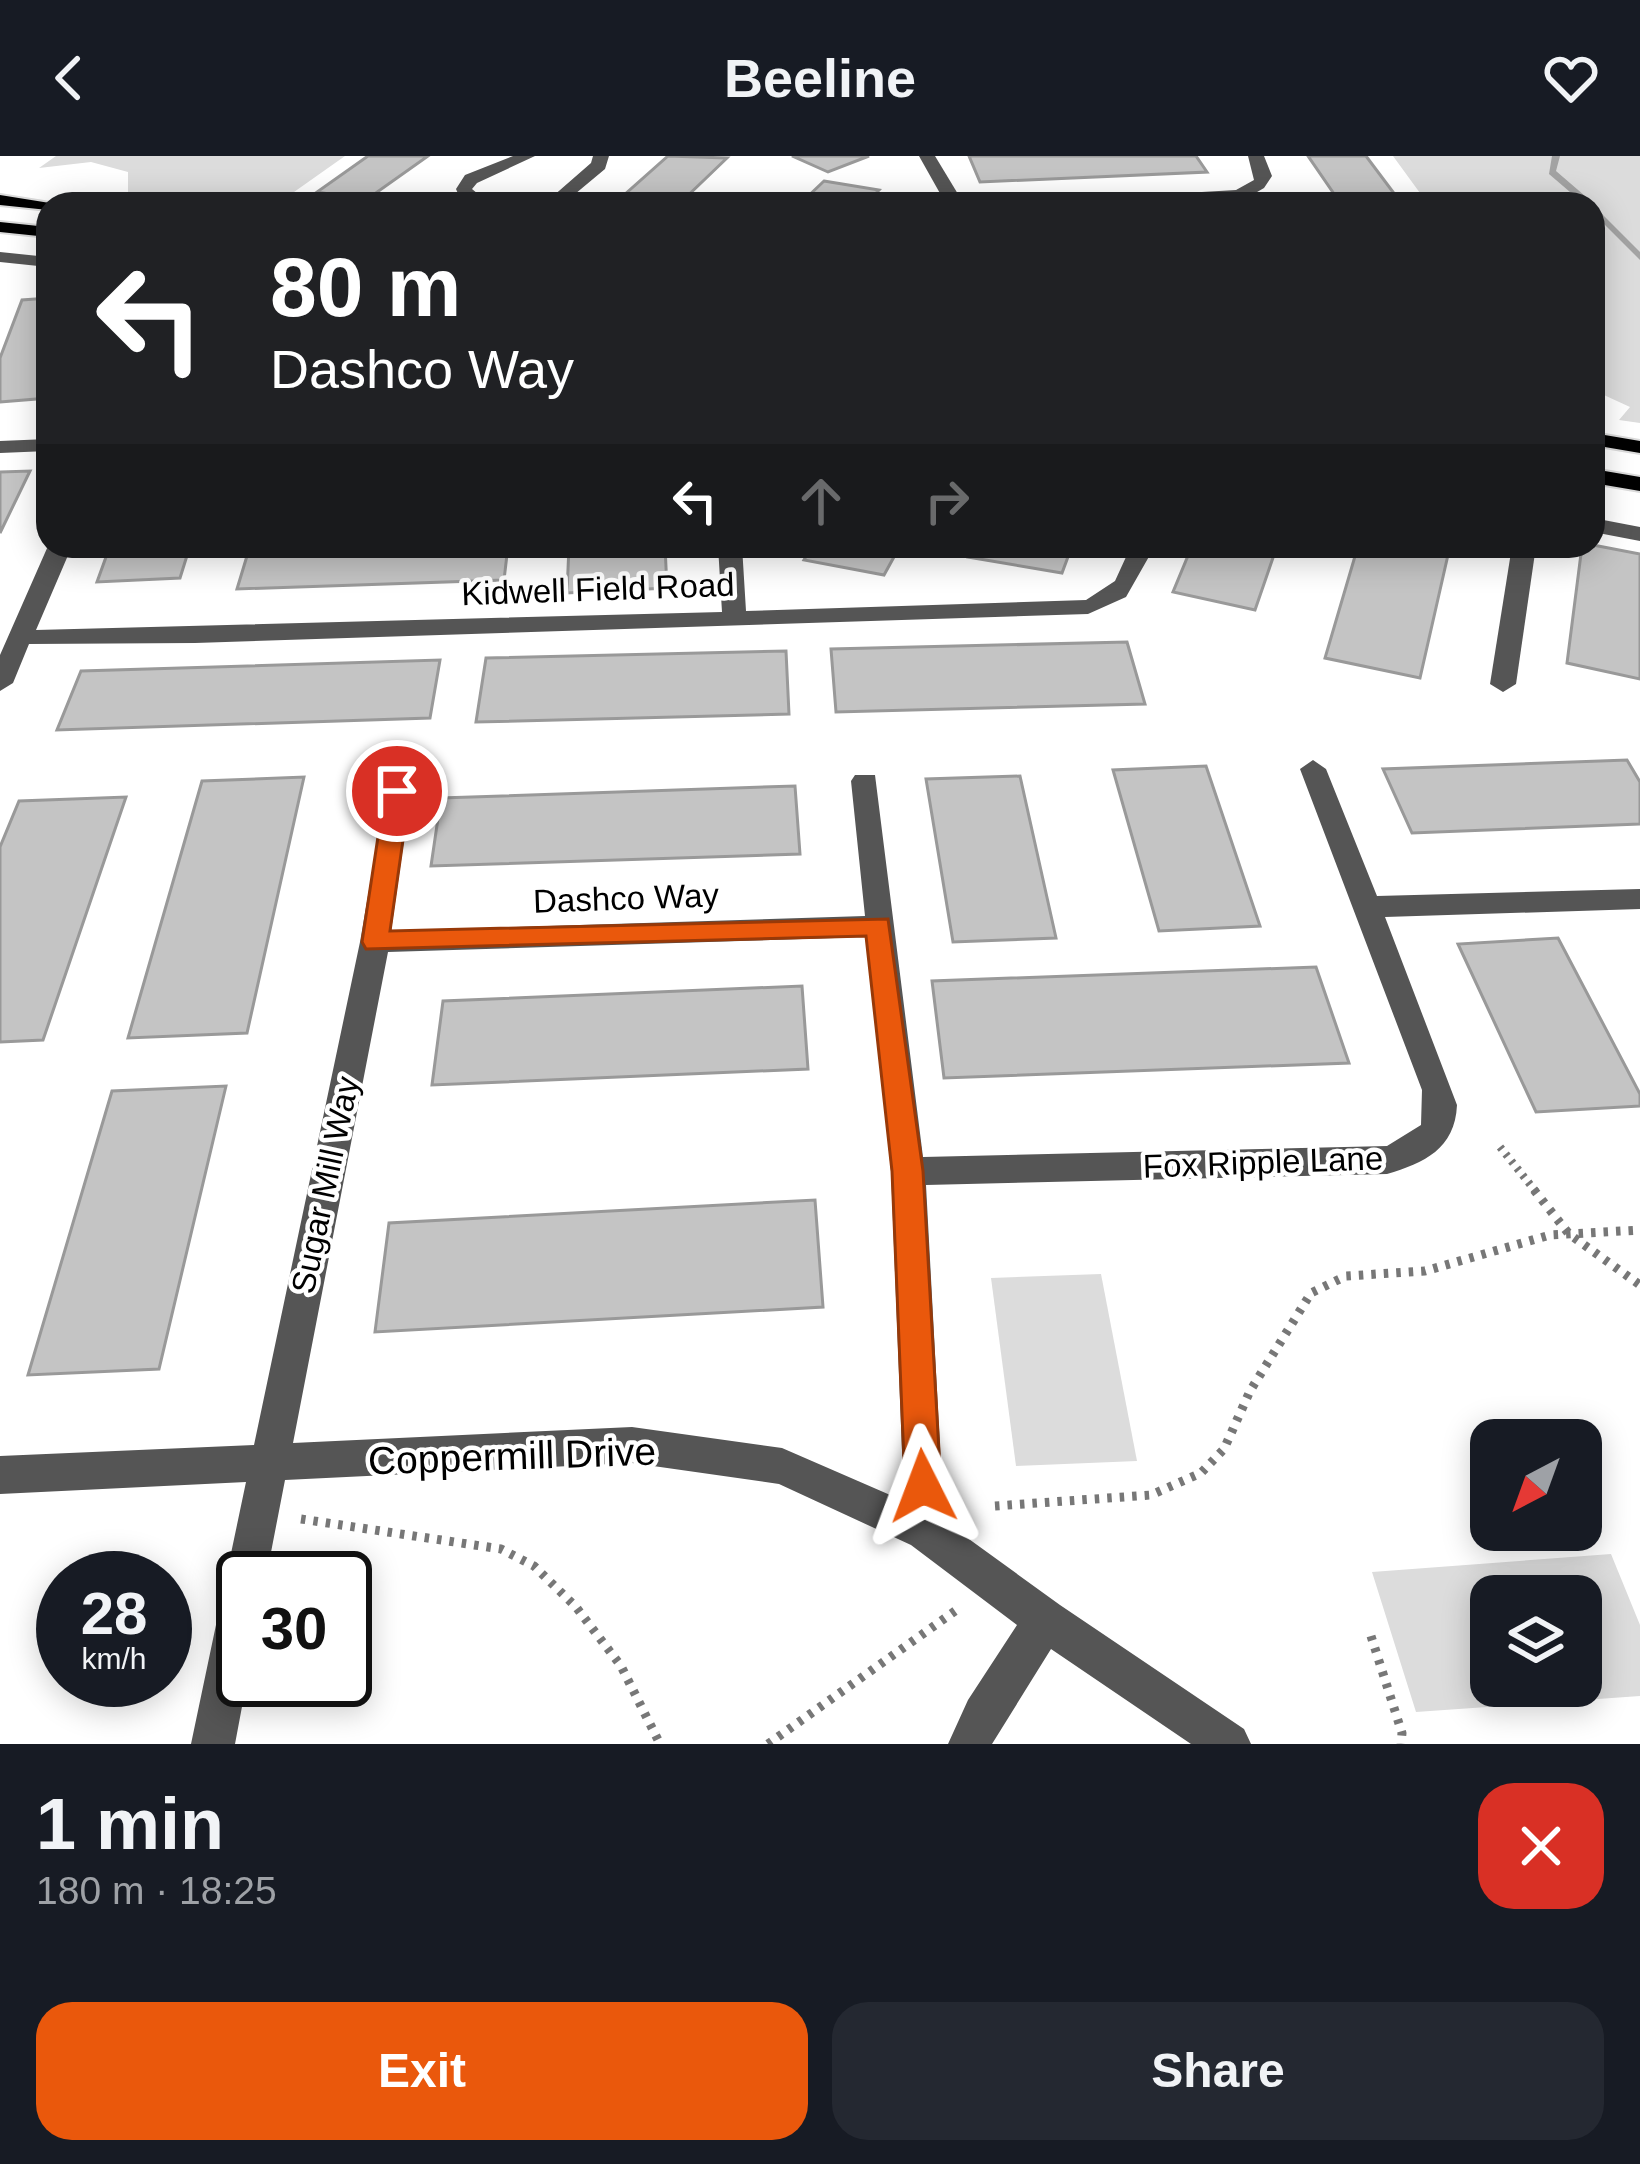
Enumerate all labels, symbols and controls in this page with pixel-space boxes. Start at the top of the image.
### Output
icon: back [36,45,102,111]
icon: heart [1538,45,1604,111]
text: Beeline [724,48,916,108]
icon: left [72,240,228,396]
text: 80 m [270,240,461,334]
text: Dashco Way [270,339,574,399]
icon: left [662,468,728,534]
icon: ahead [788,468,854,534]
icon: right [914,468,980,534]
street label: Kidwell Field Road [461,566,735,612]
pin [346,740,448,842]
icon: arrive [364,758,430,824]
street label: Dashco Way [532,876,720,920]
street label: Sugar Mill Way [284,1073,366,1297]
street label: Fox Ripple Lane [1142,1139,1384,1185]
north arrow [1470,1419,1602,1551]
map controls [1470,1419,1602,1707]
position arrow [860,1423,986,1549]
street label: Coppermill Drive [367,1429,657,1483]
speed limit sign: 30 [216,1551,372,1707]
button: layers [1470,1575,1602,1707]
text: 28 [81,1580,147,1647]
text: km/h [81,1642,147,1675]
button: close [1478,1783,1604,1909]
text: 1 min [36,1784,224,1864]
text: 180 m · 18:25 [36,1869,277,1912]
button: Exit [36,2002,808,2140]
button: Share [832,2002,1604,2140]

